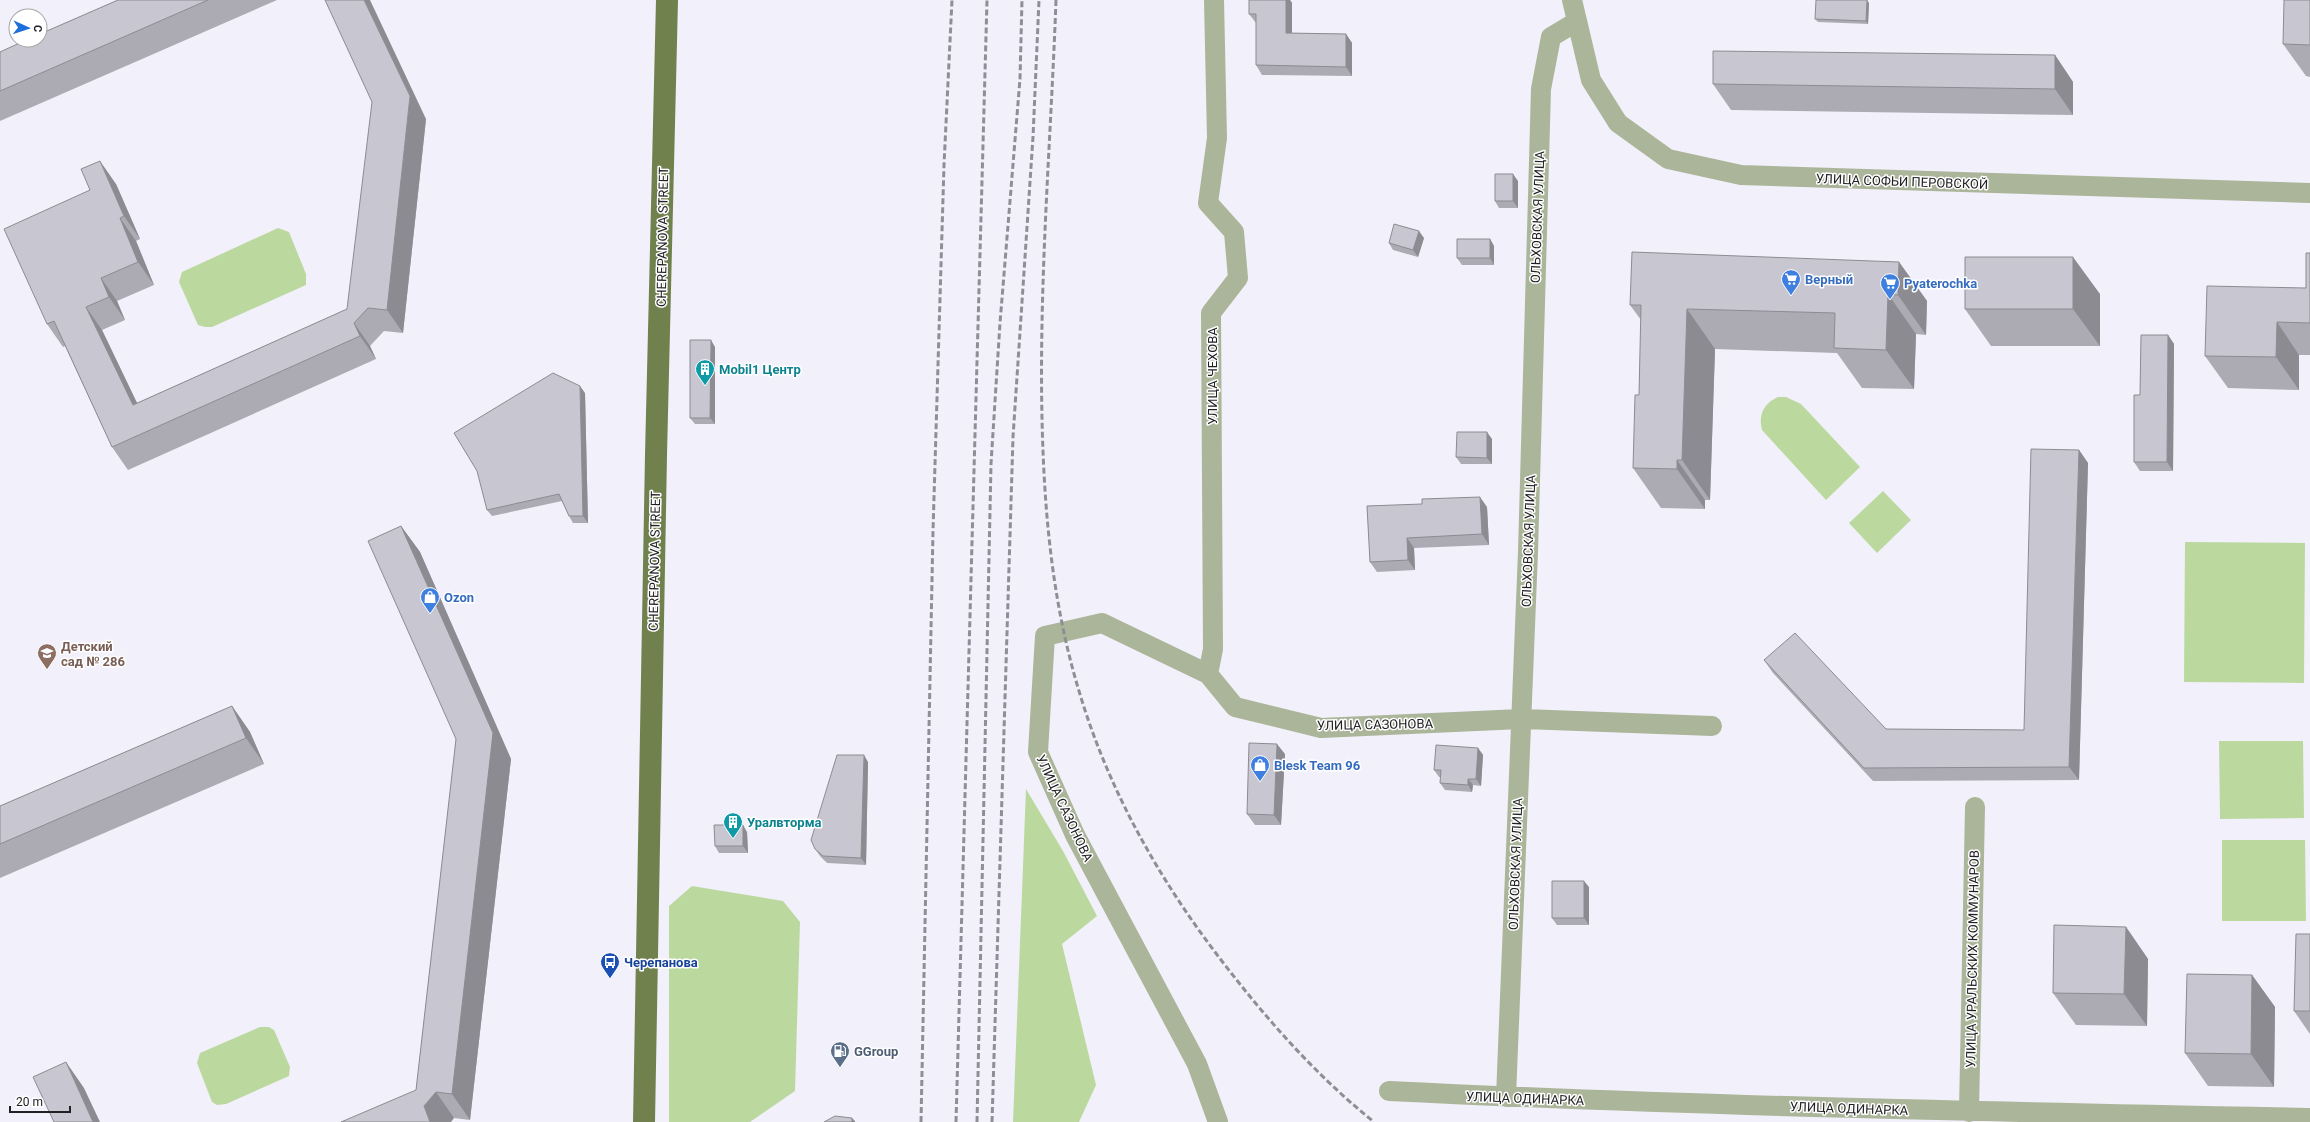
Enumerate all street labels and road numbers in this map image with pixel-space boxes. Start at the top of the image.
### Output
street label: ОЛЬХОВСКАЯ УЛИЦА [1528,150,1547,283]
street label: CHEREPANOVA STREET [654,167,671,307]
street label: УЛИЦА СОФЬИ ПЕРОВСКОЙ [1816,171,1988,192]
street label: УЛИЦА ЧЕХОВА [1205,327,1220,425]
street label: ОЛЬХОВСКАЯ УЛИЦА [1519,474,1538,607]
street label: CHEREPANOVA STREET [646,491,663,631]
street label: УЛИЦА САЗОНОВА [1317,716,1434,733]
street label: УЛИЦА САЗОНОВА [1033,752,1096,864]
street label: ОЛЬХОВСКАЯ УЛИЦА [1506,797,1525,930]
street label: УЛИЦА УРАЛЬСКИХ КОММУНАРОВ [1963,850,1982,1068]
street label: УЛИЦА ОДИНАРКА [1466,1089,1585,1108]
street label: УЛИЦА ОДИНАРКА [1790,1099,1909,1118]

